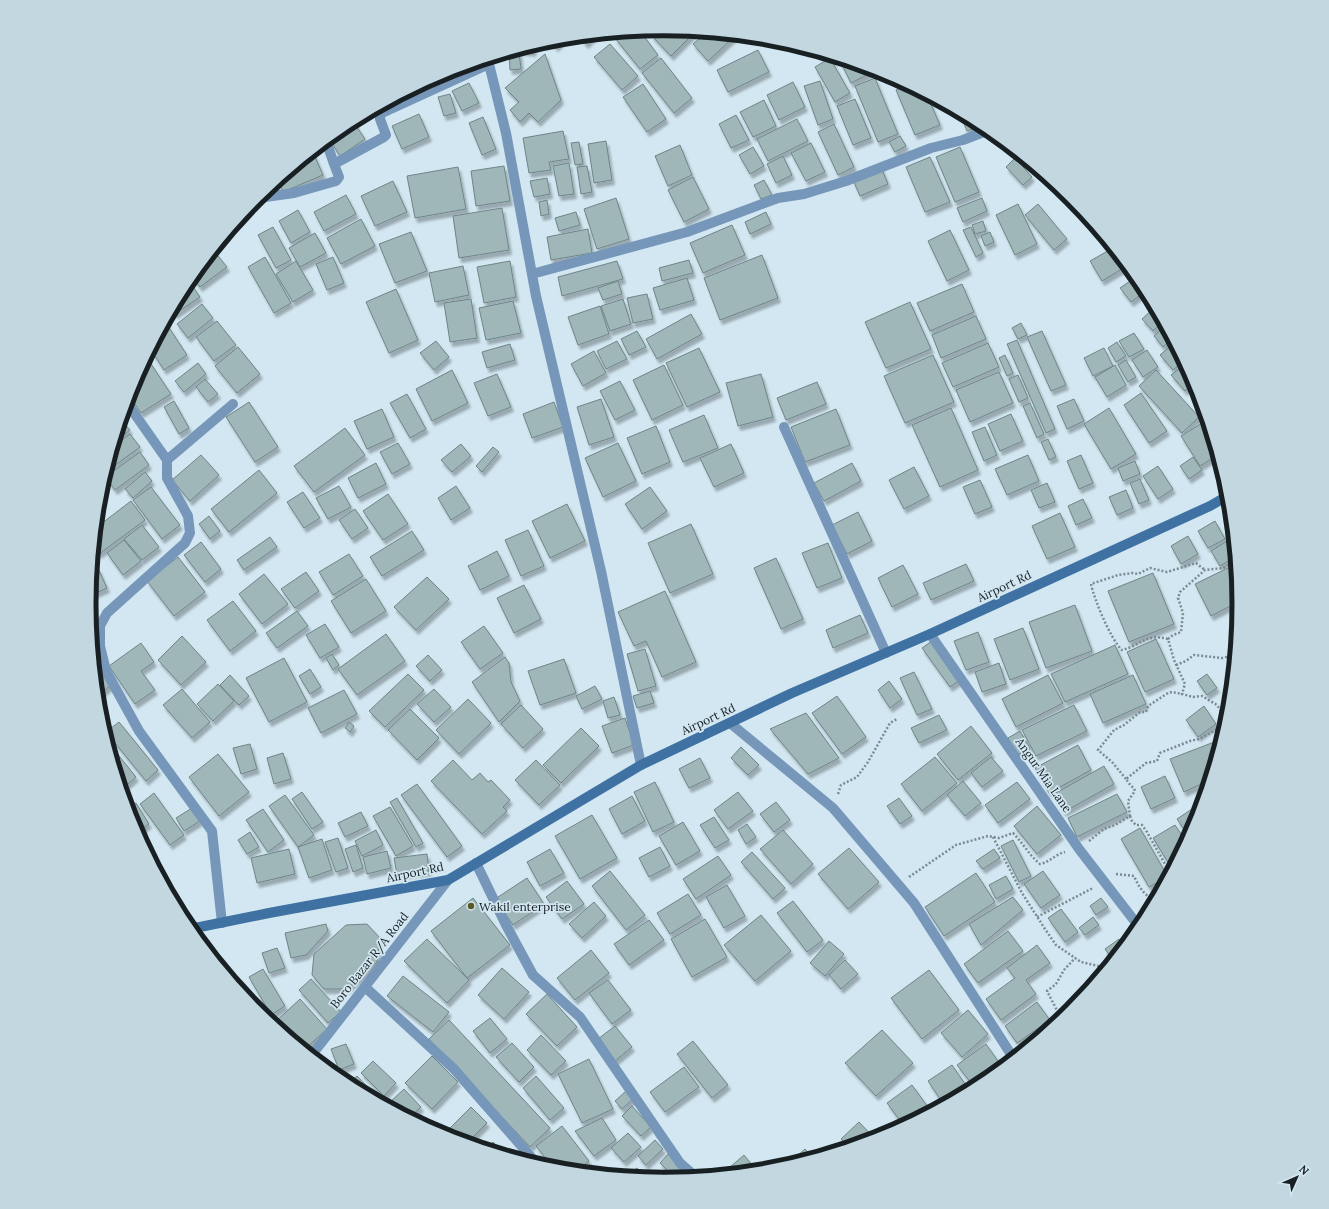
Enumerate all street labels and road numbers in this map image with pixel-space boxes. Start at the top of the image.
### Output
street label: Airport Rd [974,567,1033,605]
street label: Airport Rd [678,700,737,738]
street label: Angur Mia Lane [1012,734,1076,816]
street label: Airport Rd [384,859,445,886]
street label: Boro Bazar R/A Road [327,909,412,1012]

